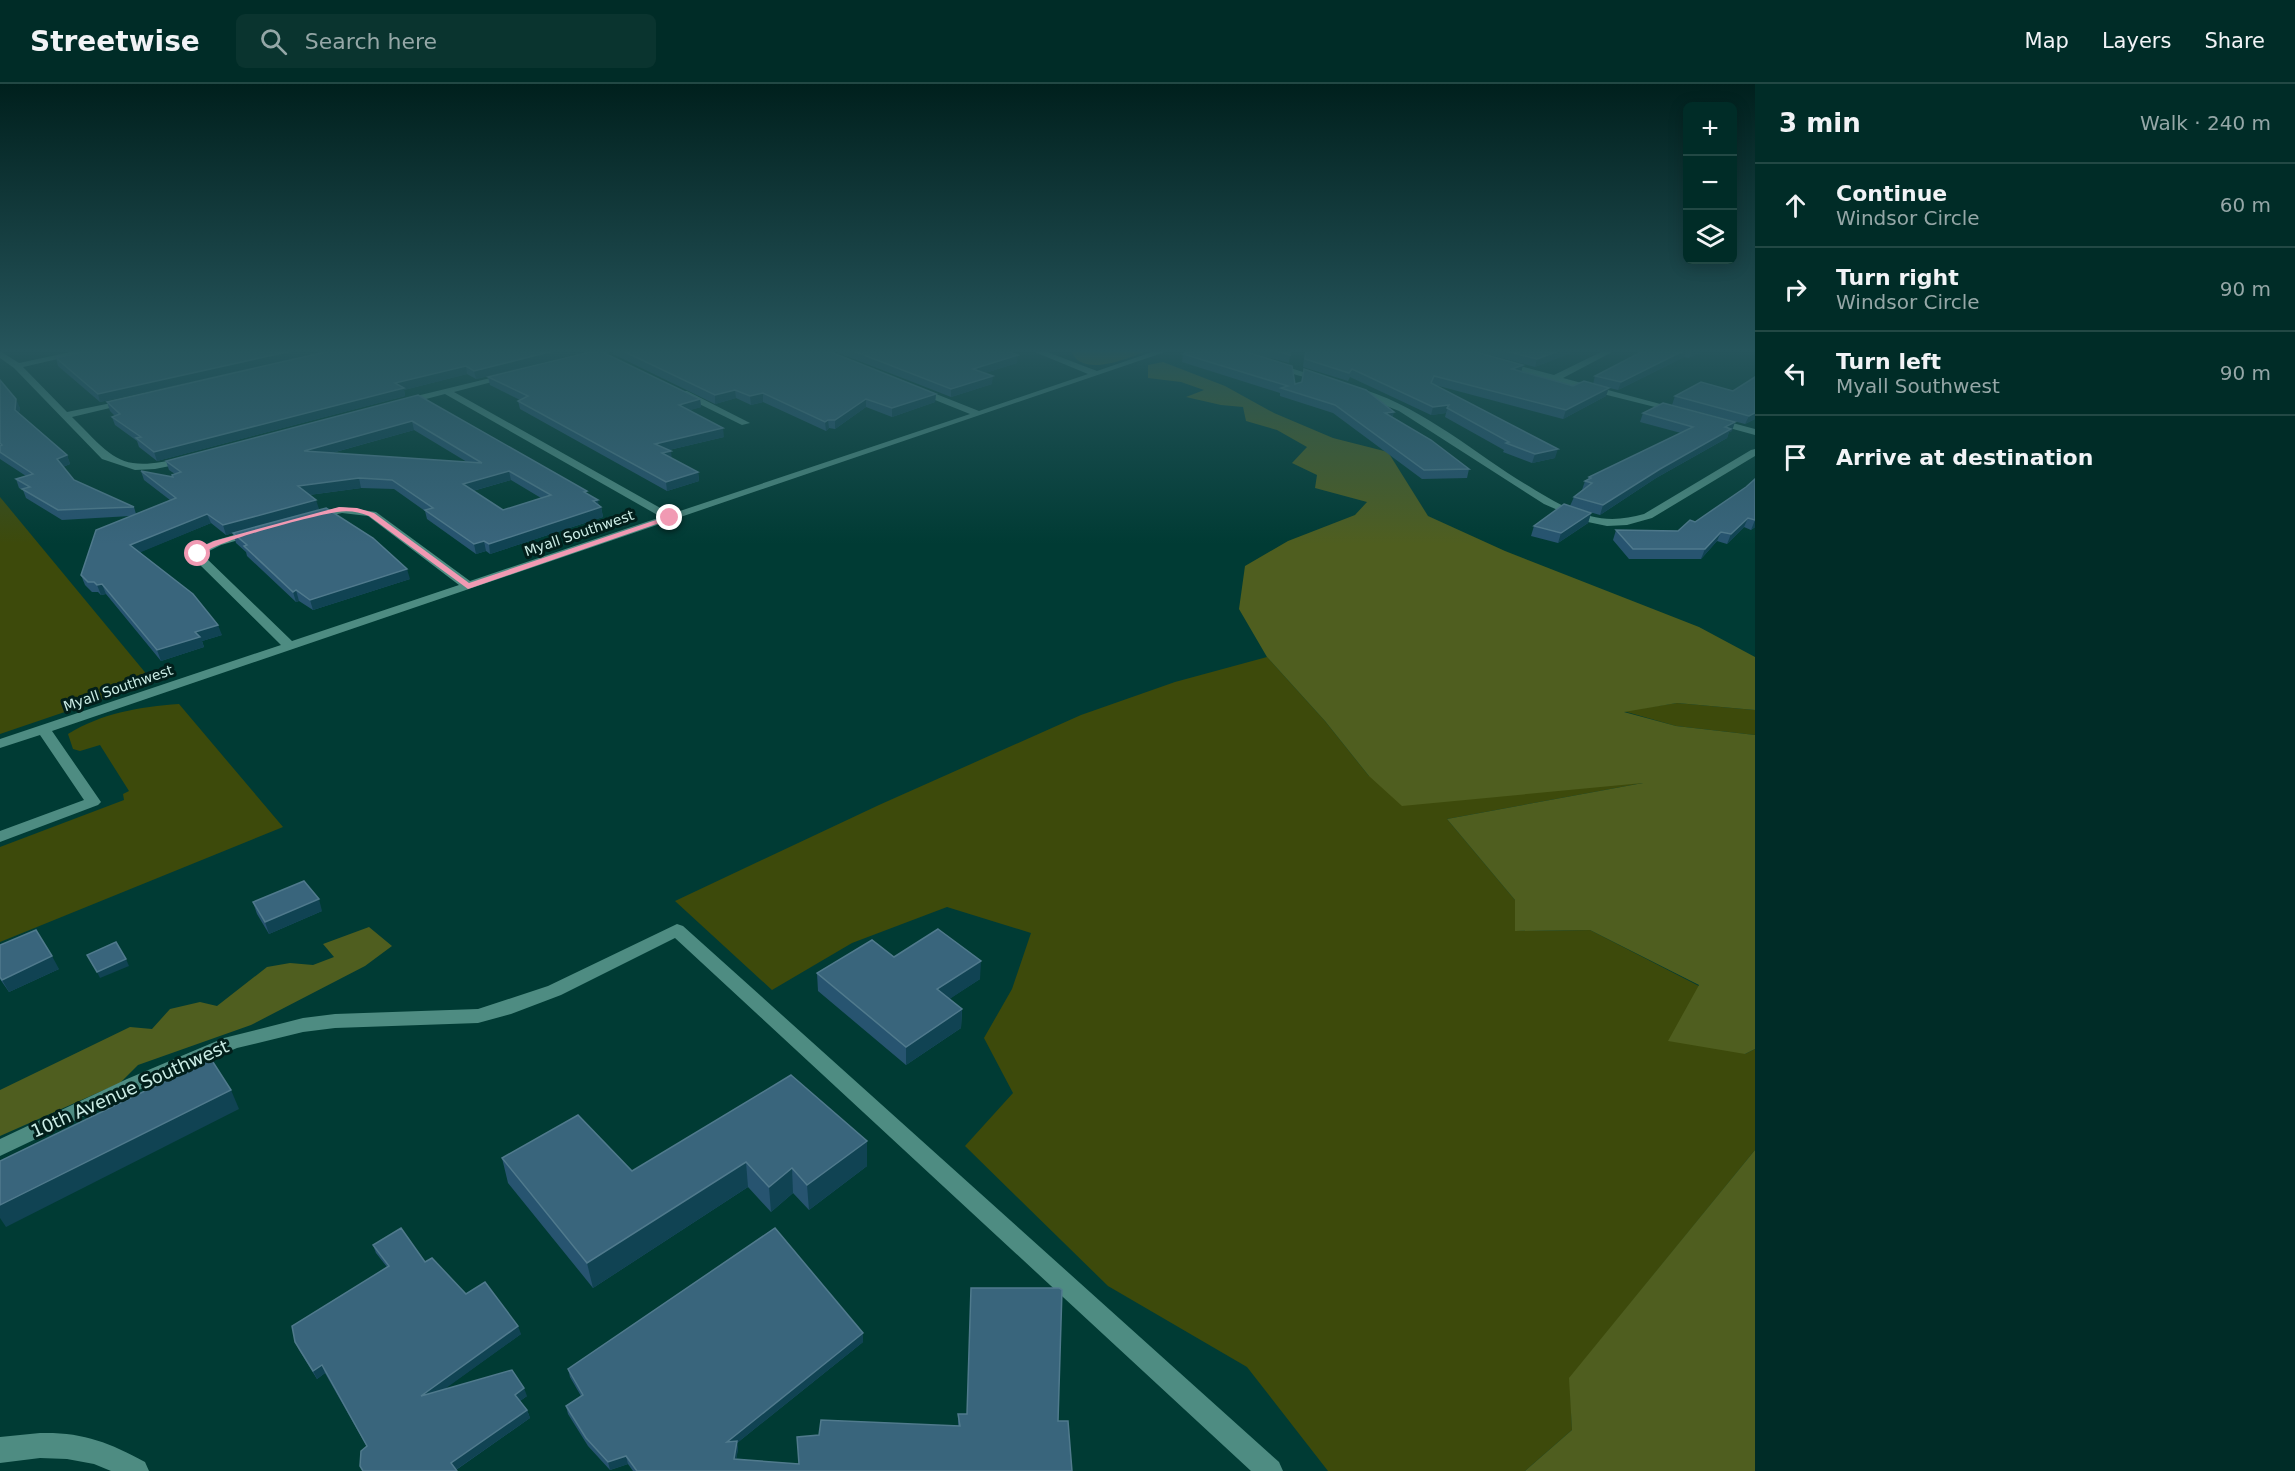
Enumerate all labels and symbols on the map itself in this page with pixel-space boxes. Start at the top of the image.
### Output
route end [656,504,682,530]
street label: Myall Southwest [522,507,636,559]
route start [184,540,210,566]
street label: Myall Southwest [61,662,175,714]
street label: 10th Avenue Southwest [28,1035,232,1142]

